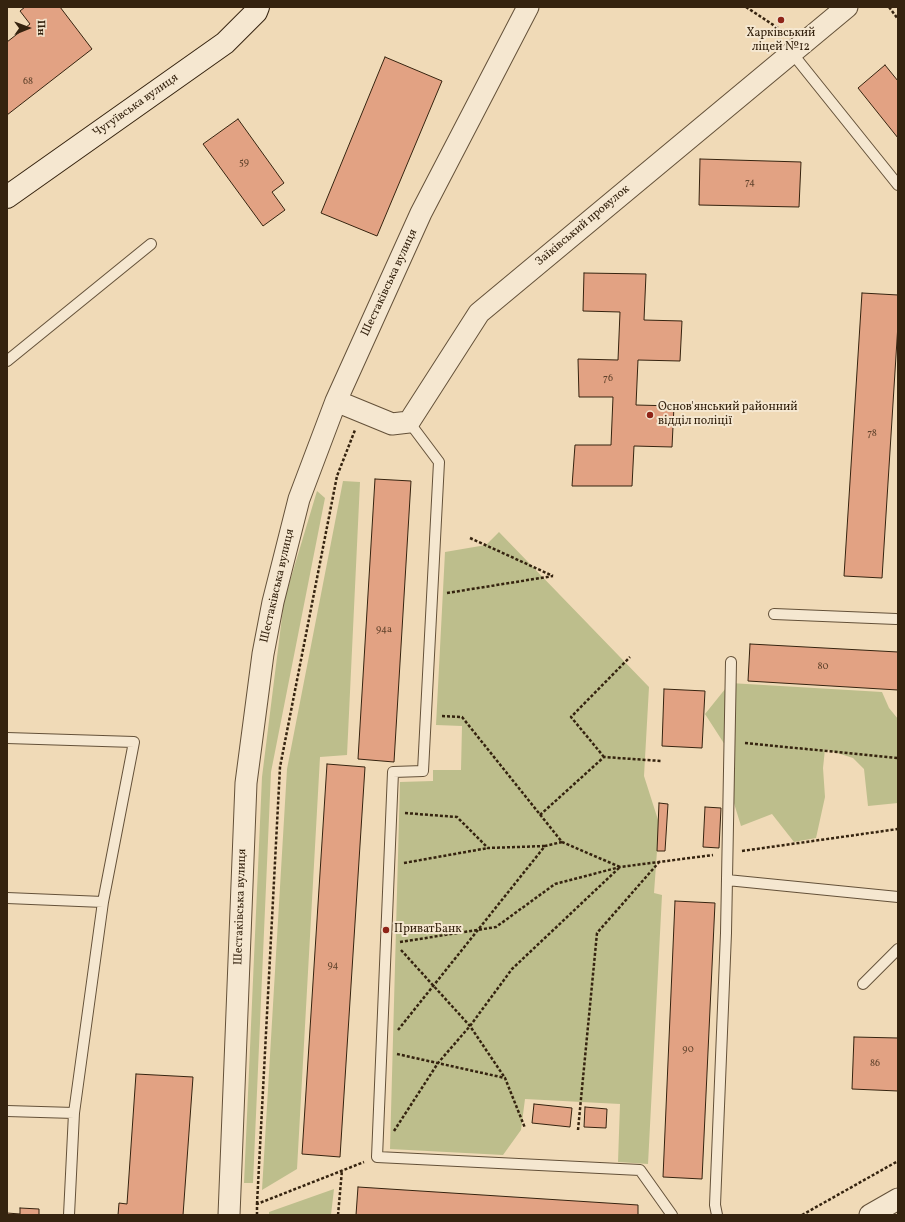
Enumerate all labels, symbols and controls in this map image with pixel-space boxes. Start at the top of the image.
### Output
north arrow [8,8,48,48]
marker: Харківський ліцей №12 [776,15,786,25]
text: Пн [33,20,48,36]
place label: Харківський ліцей №12 [747,27,815,55]
street label: Чугуївська вулиця [90,71,182,141]
house number: 68 [23,76,33,88]
house number: 59 [239,157,249,169]
house number: 74 [745,177,755,189]
street label: Заїківський провулок [533,182,633,270]
street label: Шестаківська вулиця [359,227,421,339]
house number: 76 [603,373,613,385]
place label: Основ'янський районний відділ поліції [658,401,798,429]
marker: Основ'янський районний відділ поліції [645,410,655,420]
house number: 78 [867,428,877,440]
street label: Шестаківська вулиця [258,528,298,644]
house number: 94а [376,624,392,636]
house number: 80 [817,661,829,673]
street label: Шестаківська вулиця [232,849,250,965]
place label: ПриватБанк [394,923,462,937]
marker: ПриватБанк [381,925,391,935]
house number: 94 [328,960,338,972]
house number: 90 [682,1044,694,1056]
house number: 86 [870,1058,880,1070]

